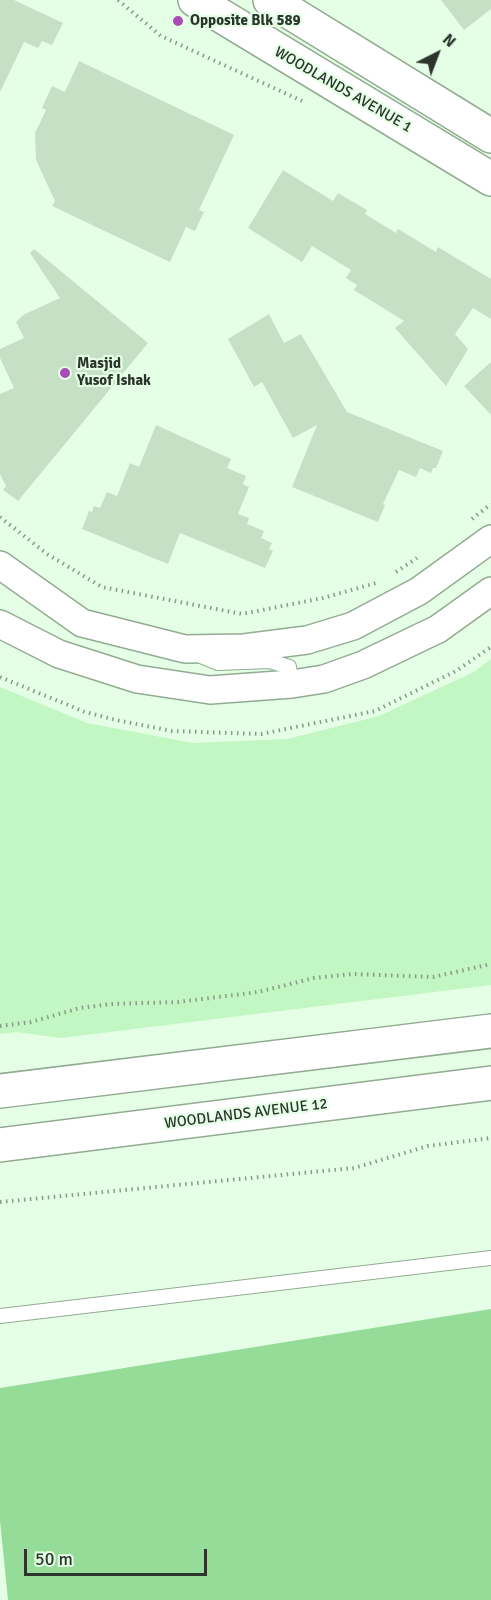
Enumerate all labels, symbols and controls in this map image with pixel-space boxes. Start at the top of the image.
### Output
place label: Opposite Blk 589 [190,12,301,30]
marker: Opposite Blk 589 [171,14,185,28]
north arrow [407,24,467,84]
text: N [438,29,460,52]
street label: WOODLANDS AVENUE 1 [271,43,415,137]
place label: Masjid Yusof Ishak [77,355,151,390]
marker: Masjid Yusof Ishak [58,366,72,380]
street label: WOODLANDS AVENUE 12 [163,1095,329,1133]
scale bar [27,1537,210,1575]
text: 50 m [35,1548,73,1570]

